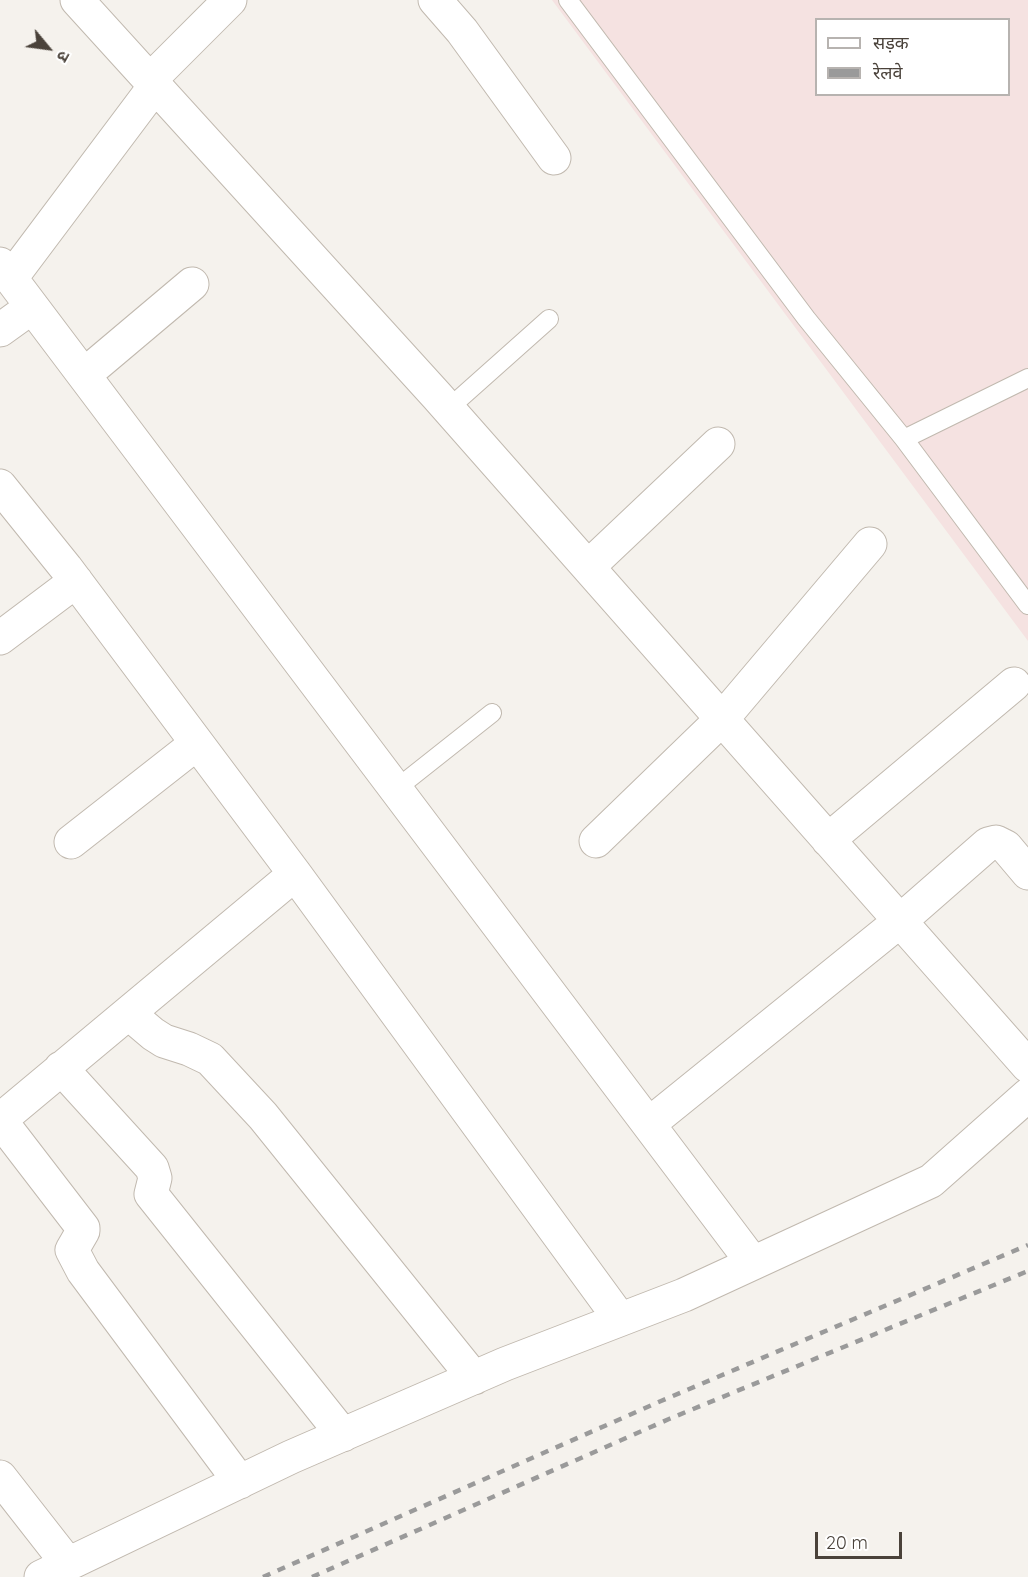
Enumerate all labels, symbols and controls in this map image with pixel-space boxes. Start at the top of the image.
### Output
north arrow [18,18,78,78]
legend [815,18,1010,96]
text: सड़क [873,31,909,54]
text: उ [53,48,75,66]
text: रेलवे [873,61,903,84]
scale bar [818,1520,905,1558]
text: 20 m [826,1531,868,1554]

